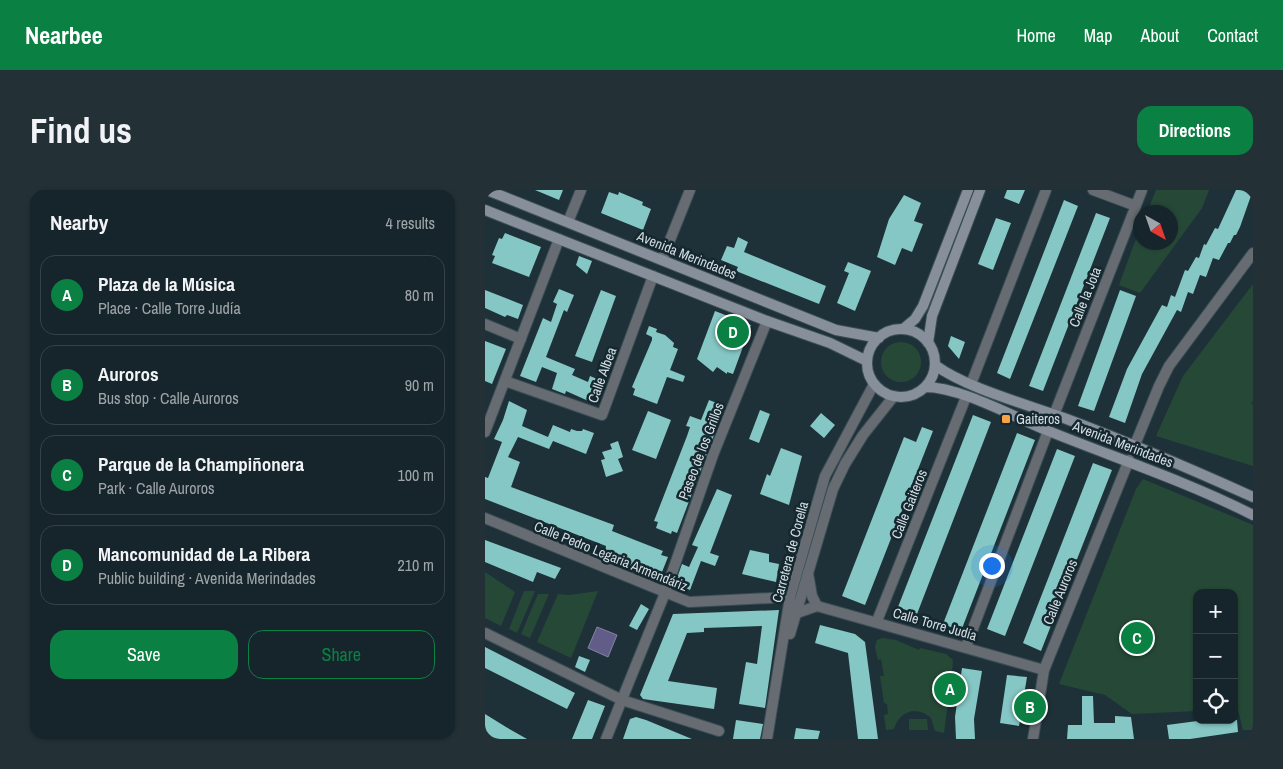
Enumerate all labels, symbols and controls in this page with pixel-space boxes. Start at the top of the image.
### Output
text: Nearbee [25,19,103,51]
text: Home [1016,23,1056,48]
text: Map [1084,23,1113,48]
text: About [1141,23,1179,48]
text: Contact [1207,23,1258,48]
button: Directions [1137,106,1253,155]
text: Find us [30,107,132,154]
north arrow [1133,205,1178,250]
text: Nearby [50,208,108,237]
text: 4 results [385,212,435,234]
street label: Avenida Merindades [634,226,740,283]
street label: Calle la Jota [1065,264,1105,330]
text: Plaza de la Música [98,271,235,297]
text: A [62,284,72,306]
text: 80 m [405,284,434,306]
text: Place · Calle Torre Judía [98,297,241,319]
pin: D [717,313,749,351]
street label: Calle Albea [584,344,621,405]
text: Auroros [98,361,159,387]
text: B [62,374,72,396]
text: 90 m [405,374,434,396]
text: Bus stop · Calle Auroros [98,387,239,409]
street label: Paseo de los Grillos [674,400,728,502]
place label: Gaiteros [1016,410,1060,428]
marker: Gaiteros [1000,413,1012,425]
street label: Avenida Merindades [1069,416,1176,471]
text: Parque de la Champiñonera [98,451,304,477]
text: C [62,464,72,486]
text: 100 m [398,464,434,486]
street label: Calle Gaiteros [887,466,931,541]
text: Park · Calle Auroros [98,477,215,499]
street label: Carretera de Corella [768,499,812,605]
street label: Calle Pedro Legaria Armendáriz [532,517,691,595]
text: Mancomunidad de La Ribera [98,541,310,567]
your location [979,553,1005,579]
text: D [62,554,72,576]
text: 210 m [398,554,434,576]
street label: Calle Auroros [1039,556,1081,627]
text: Public building · Avenida Merindades [98,567,316,589]
map controls [1193,589,1238,724]
button: + [1193,589,1238,634]
street label: Calle Torre Judía [891,603,980,645]
pin: C [1121,619,1153,657]
button: Save [50,630,238,679]
button: Share [248,630,435,679]
button: − [1193,634,1238,679]
pin: A [934,670,966,708]
button: locate [1193,679,1238,724]
pin: B [1014,688,1046,726]

